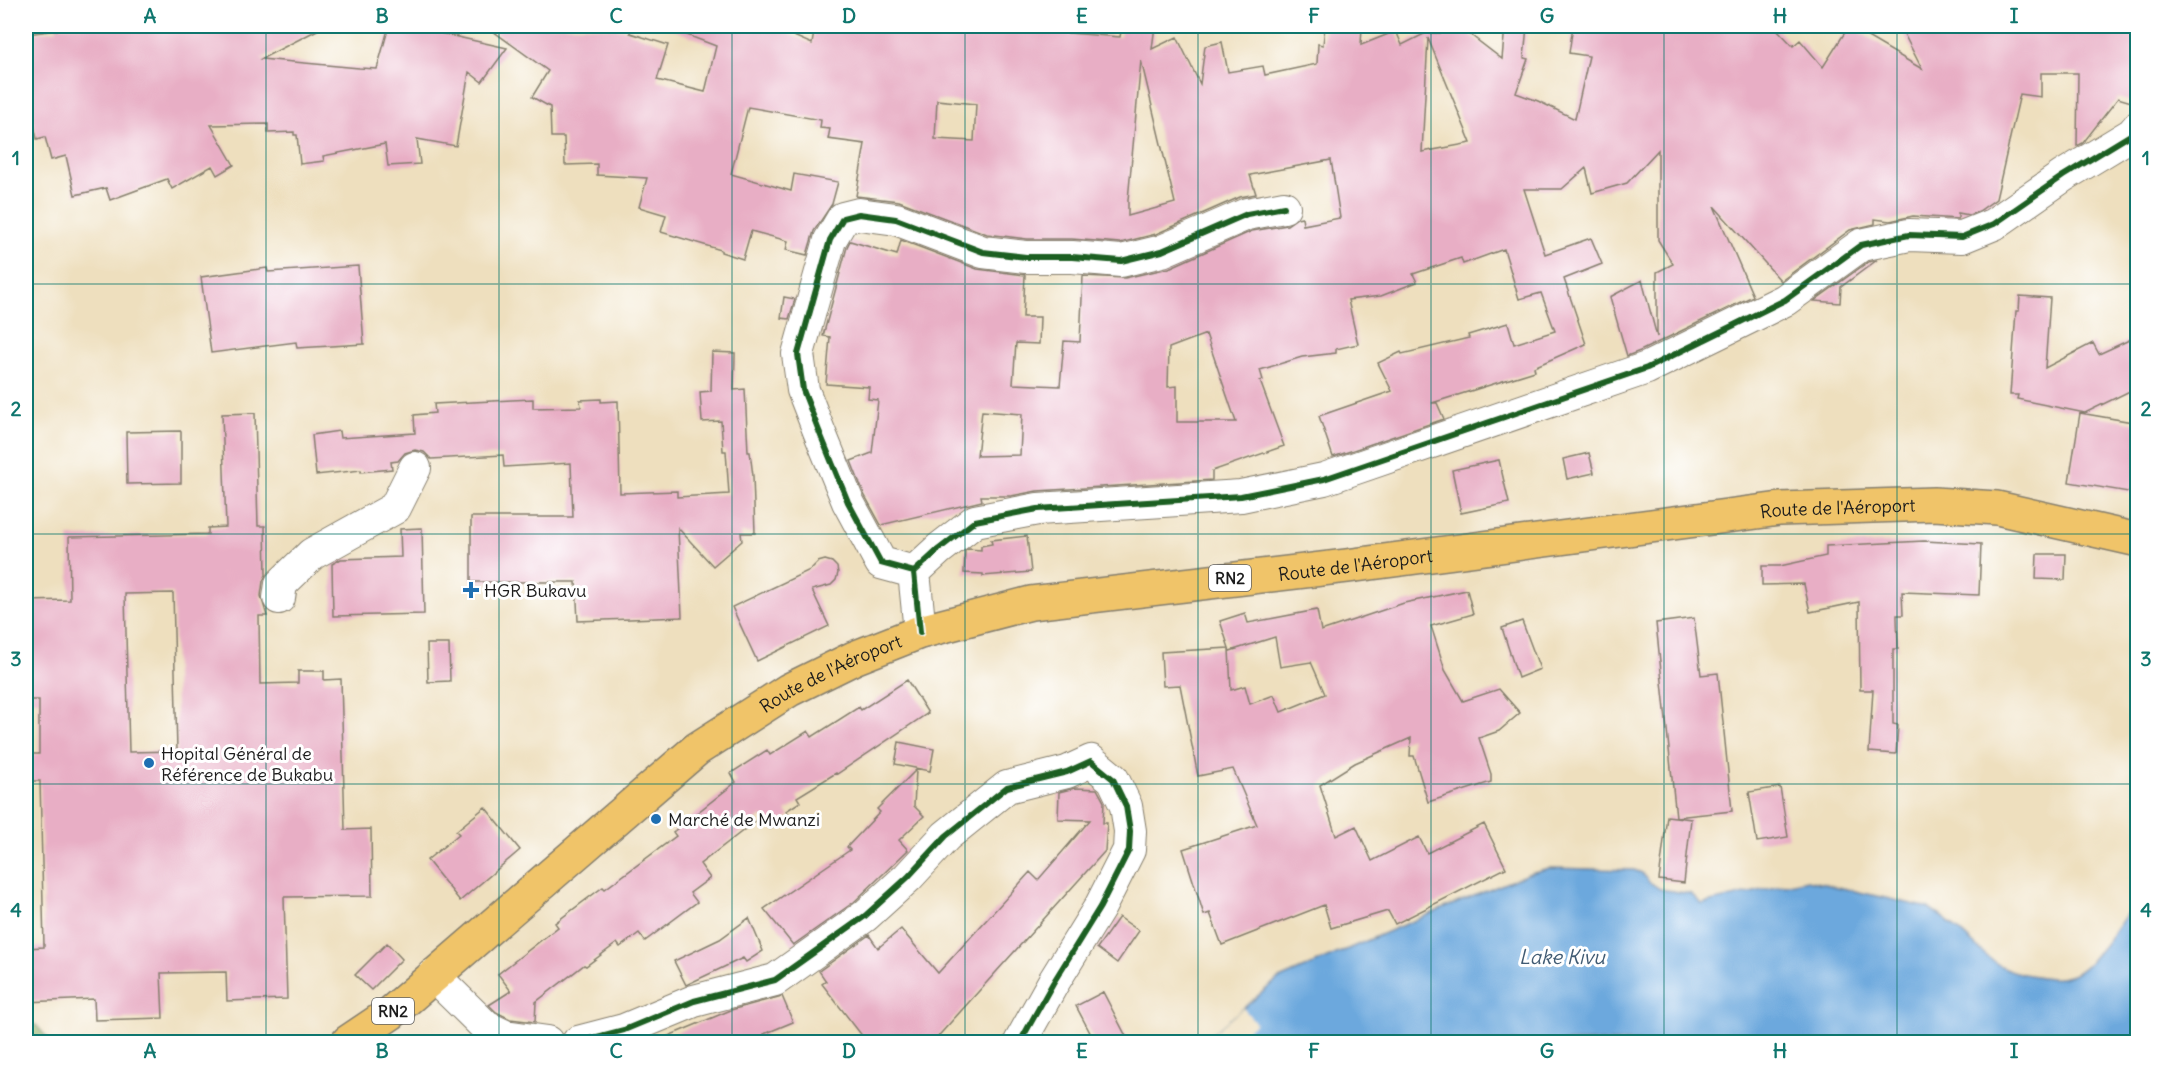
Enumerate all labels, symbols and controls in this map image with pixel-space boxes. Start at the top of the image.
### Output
text: A [144,3,157,28]
text: B [375,3,389,28]
text: C [609,3,623,28]
text: D [842,3,856,28]
text: E [1076,3,1088,28]
text: F [1308,3,1320,28]
text: G [1540,3,1554,28]
text: H [1773,3,1787,28]
text: I [2010,3,2019,28]
text: 1 [12,145,20,170]
text: 1 [2142,145,2150,170]
text: 2 [11,396,22,421]
text: 2 [2141,396,2152,421]
street label: Route de l'Aéroport [1759,493,1916,523]
street label: Route de l'Aéroport [1277,543,1434,585]
road number: RN2 [1209,565,1251,591]
place label: HGR Bukavu [484,579,587,602]
marker: HGR Bukavu [462,581,480,599]
street label: Route de l'Aéroport [755,629,905,718]
text: 3 [10,646,22,671]
text: 3 [2140,646,2152,671]
place label: Hopital Général de Référence de Bukabu [161,742,333,786]
marker: Hopital Général de Référence de Bukabu [142,756,156,770]
place label: Marché de Mwanzi [668,808,820,831]
marker: Marché de Mwanzi [649,812,663,826]
text: 4 [10,897,22,922]
text: 4 [2140,897,2152,922]
water label: Lake Kivu [1519,944,1606,969]
road number: RN2 [372,998,414,1024]
text: A [144,1038,157,1063]
text: B [375,1038,389,1063]
text: C [609,1038,623,1063]
text: D [842,1038,856,1063]
text: E [1076,1038,1088,1063]
text: F [1308,1038,1320,1063]
text: G [1540,1038,1554,1063]
text: H [1773,1038,1787,1063]
text: I [2010,1038,2019,1063]

